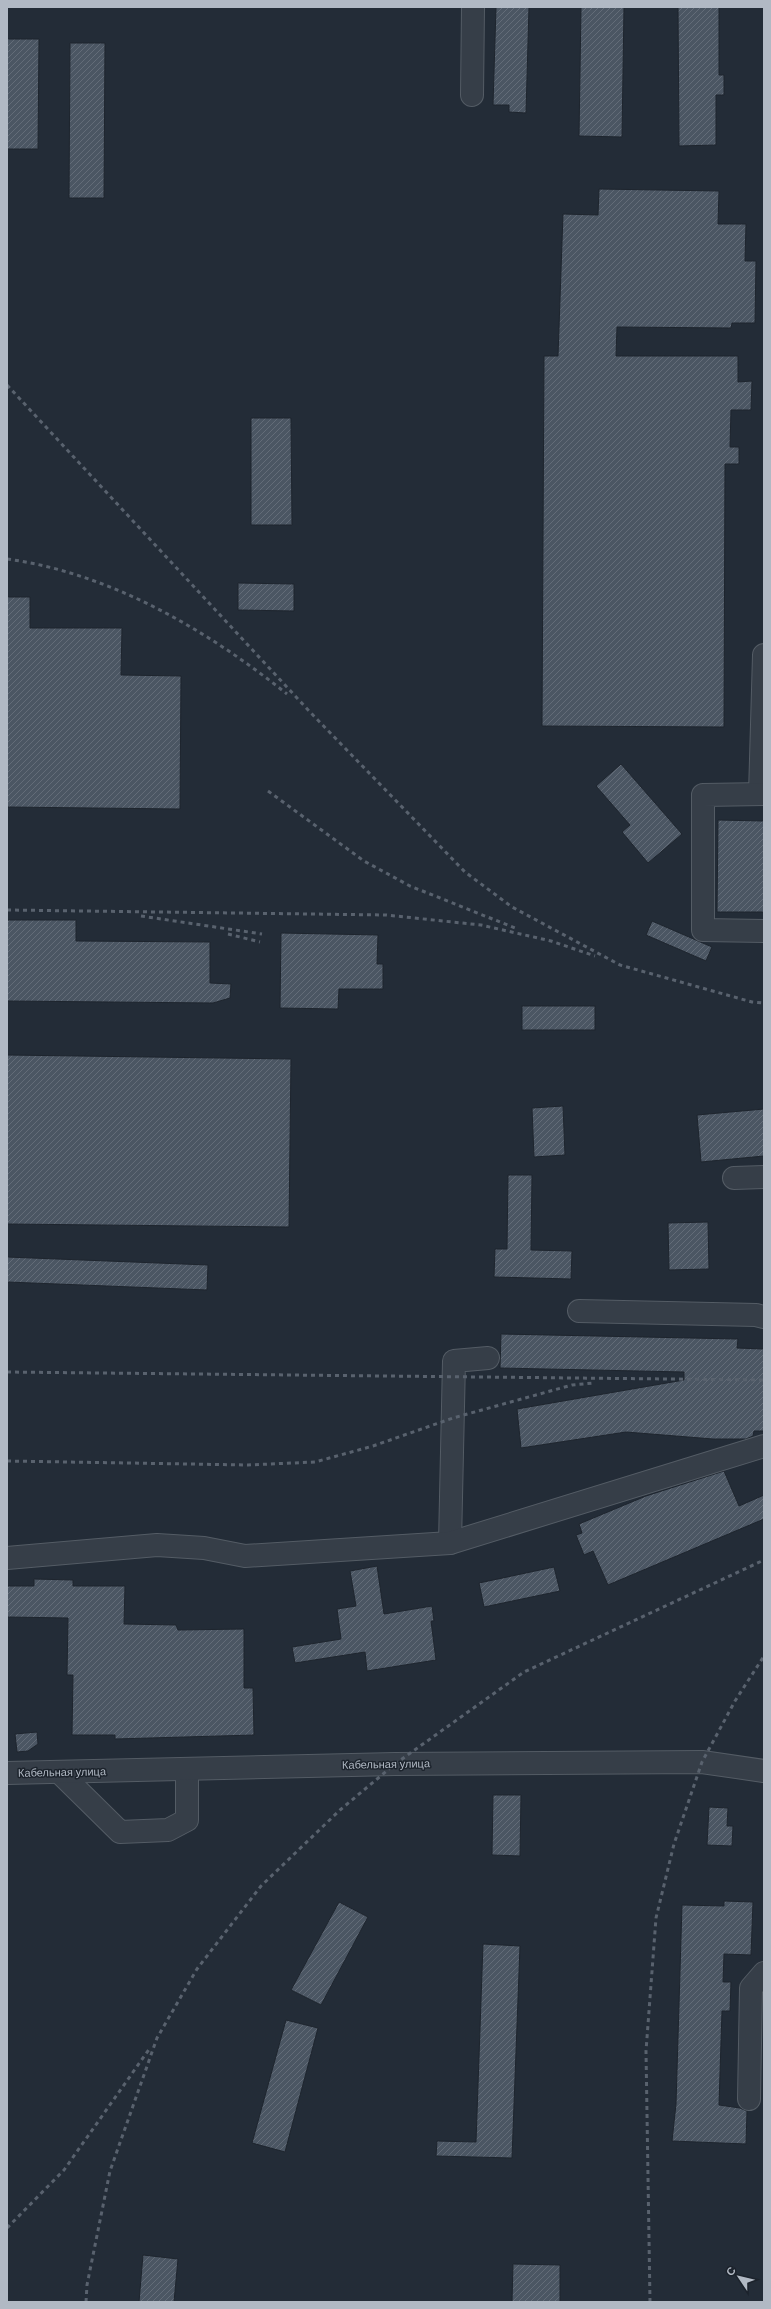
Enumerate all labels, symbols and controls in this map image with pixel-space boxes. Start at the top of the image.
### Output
street label: Кабельная улица [342,1756,431,1772]
street label: Кабельная улица [18,1764,107,1780]
north arrow [719,2257,759,2297]
text: С [723,2264,739,2279]

